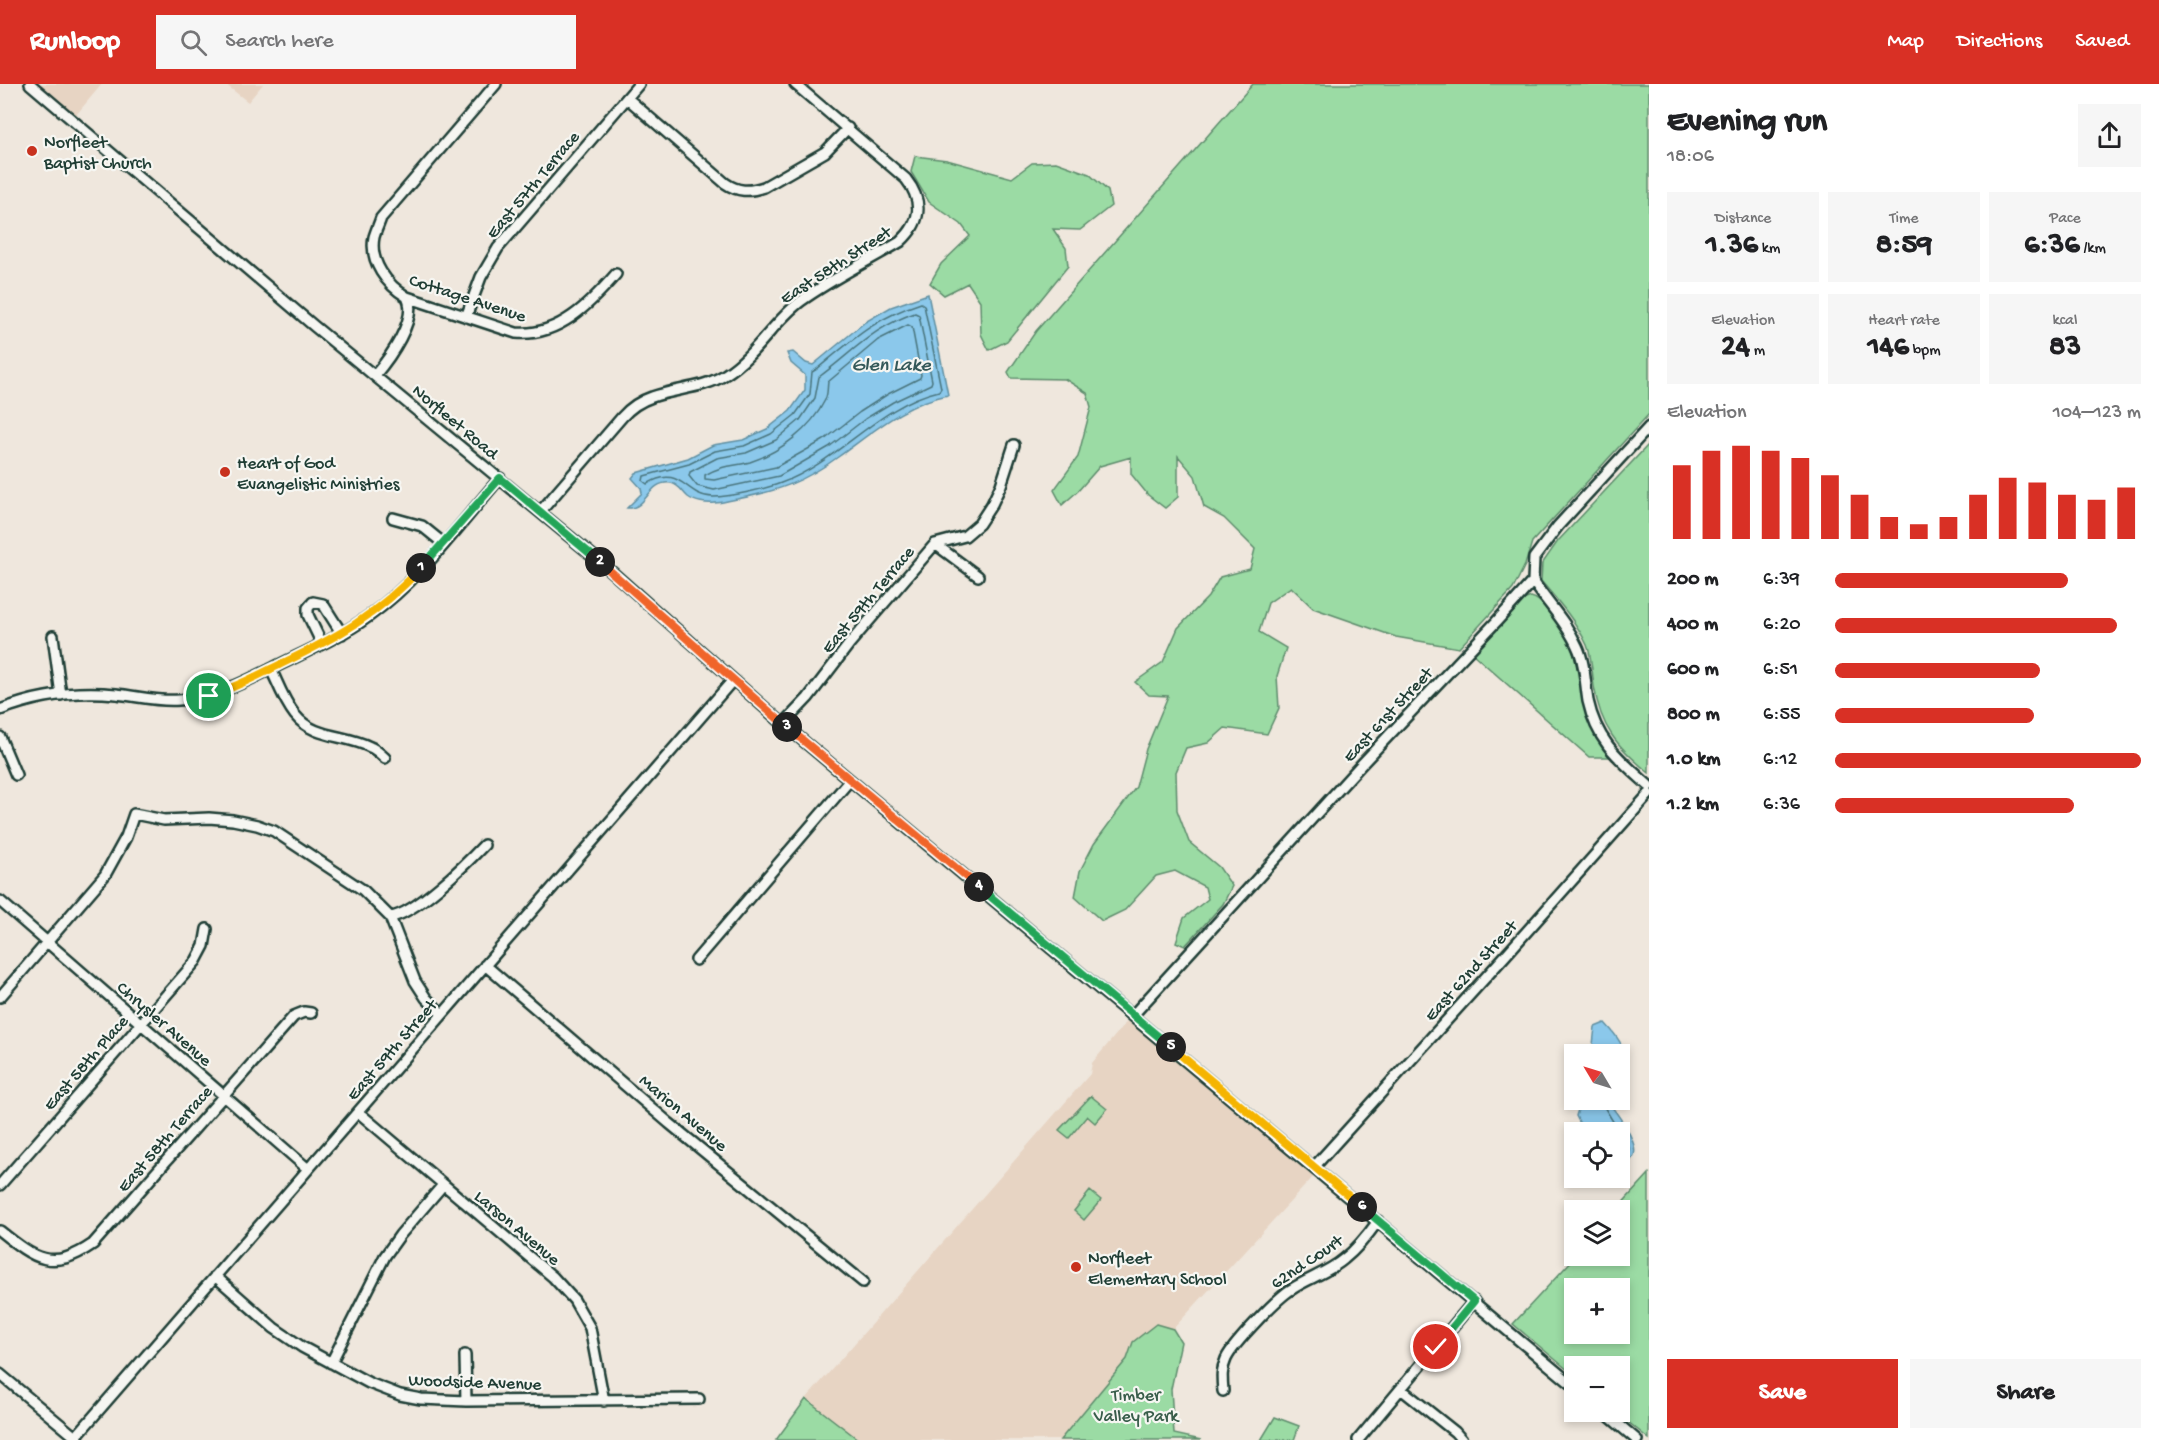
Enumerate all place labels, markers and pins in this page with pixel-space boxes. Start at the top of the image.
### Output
place label: Norfleet Baptist Church [43,133,152,175]
marker: Norfleet Baptist Church [25,144,39,158]
place label: Heart of God Evangelistic Ministries [237,454,401,496]
marker: Heart of God Evangelistic Ministries [218,465,232,479]
pin: 2 [585,547,615,577]
pin: 1 [406,553,436,583]
pin [183,670,234,721]
pin: 3 [772,712,802,742]
pin: 4 [964,872,994,902]
pin: 5 [1156,1032,1186,1062]
pin: 6 [1347,1192,1377,1222]
place label: Norfleet Elementary School [1088,1249,1227,1291]
marker: Norfleet Elementary School [1069,1260,1083,1274]
pin [1410,1321,1461,1372]

